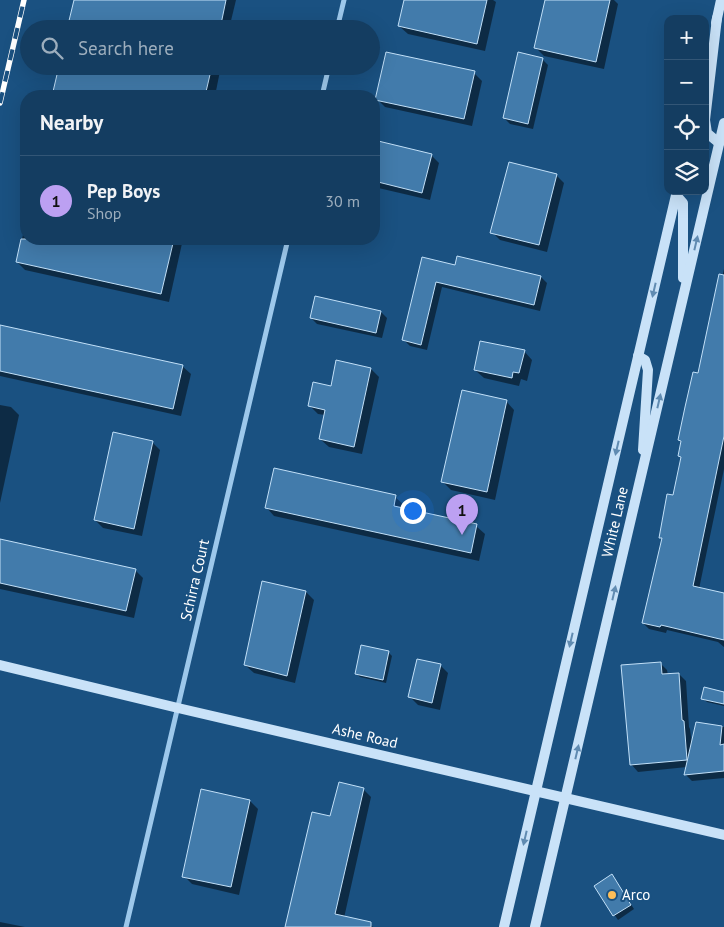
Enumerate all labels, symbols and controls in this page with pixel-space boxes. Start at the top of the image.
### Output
map controls [664,15,709,195]
button: + [664,15,709,60]
search box [20,20,380,75]
icon: search [38,34,66,62]
text: Search here [78,36,174,60]
button: − [664,60,709,105]
button: locate [664,105,709,150]
text: Nearby [40,109,103,136]
button: layers [664,150,709,195]
text: Pep Boys [87,179,160,203]
text: 1 [51,191,61,211]
text: 30 m [325,191,360,211]
text: Shop [87,203,121,223]
one-way arrow [692,235,700,250]
one-way arrow [650,282,658,297]
one-way arrow [655,394,663,409]
one-way arrow [613,441,621,456]
street label: White Lane [597,485,632,559]
pin: 1 [446,494,478,535]
your location [400,498,426,524]
street label: Schirra Court [176,537,213,623]
one-way arrow [610,586,618,601]
one-way arrow [567,633,575,648]
street label: Ashe Road [330,719,400,752]
one-way arrow [573,744,581,759]
one-way arrow [521,831,529,846]
place label: Arco [622,885,650,904]
marker: Arco [606,889,618,901]

